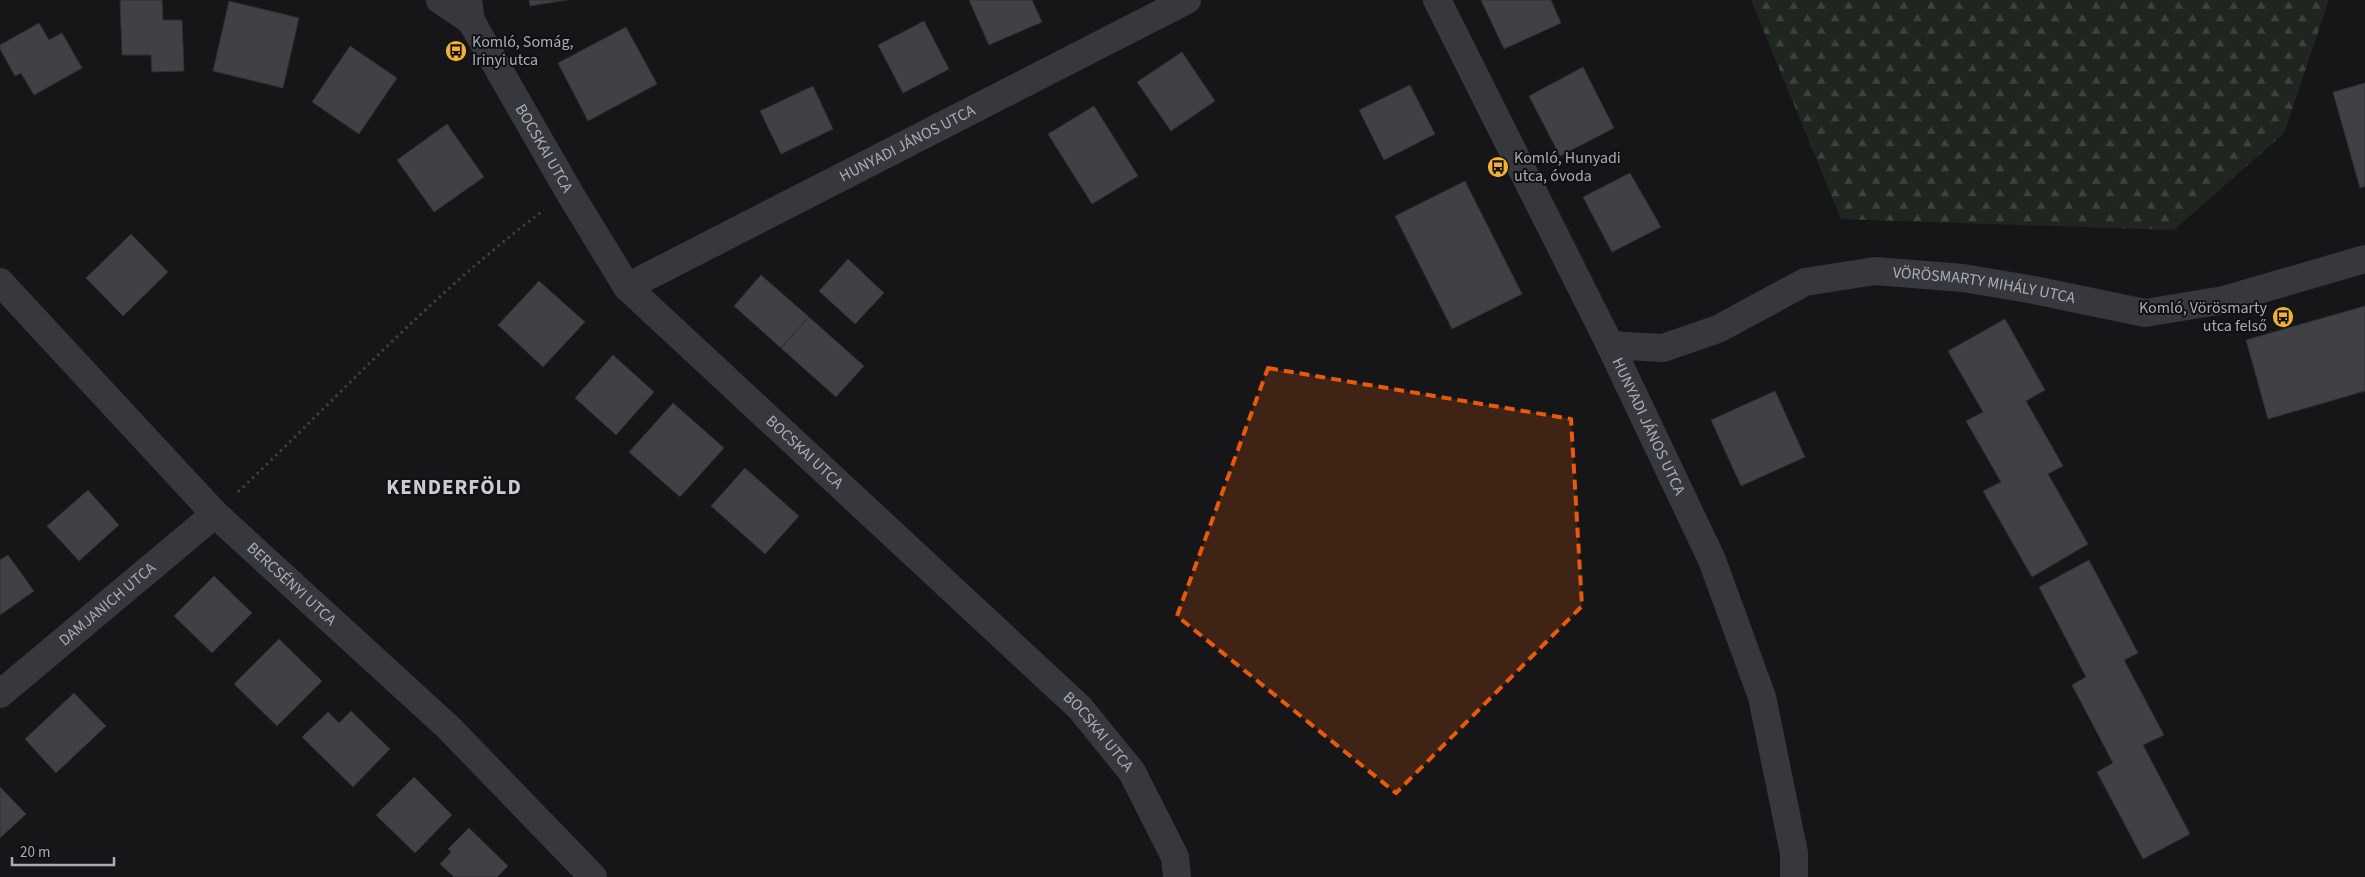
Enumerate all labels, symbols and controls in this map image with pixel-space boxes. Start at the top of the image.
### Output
place label: Komló, Somág, Irinyi utca [472,31,573,71]
bus stop icon: Komló, Somág, Irinyi utca [444,39,468,63]
street label: HUNYADI JÁNOS UTCA [836,99,979,187]
street label: BOCSKAI UTCA [510,100,578,197]
place label: Komló, Hunyadi utca, óvoda [1514,147,1621,187]
bus stop icon: Komló, Hunyadi utca, óvoda [1486,155,1510,179]
street label: VÖRÖSMARTY MIHÁLY UTCA [1892,261,2077,309]
place label: Komló, Vörösmarty utca felső [2139,297,2268,337]
bus stop icon: Komló, Vörösmarty utca felső [2271,305,2295,329]
street label: HUNYADI JÁNOS UTCA [1607,354,1691,499]
street label: BOCSKAI UTCA [761,410,849,494]
district label: KENDERFÖLD [386,472,522,502]
street label: BERCSÉNYI UTCA [242,537,341,631]
street label: DAMJANICH UTCA [54,557,161,651]
street label: BOCSKAI UTCA [1058,687,1139,777]
scale bar [12,834,115,866]
text: 20 m [20,842,50,863]

